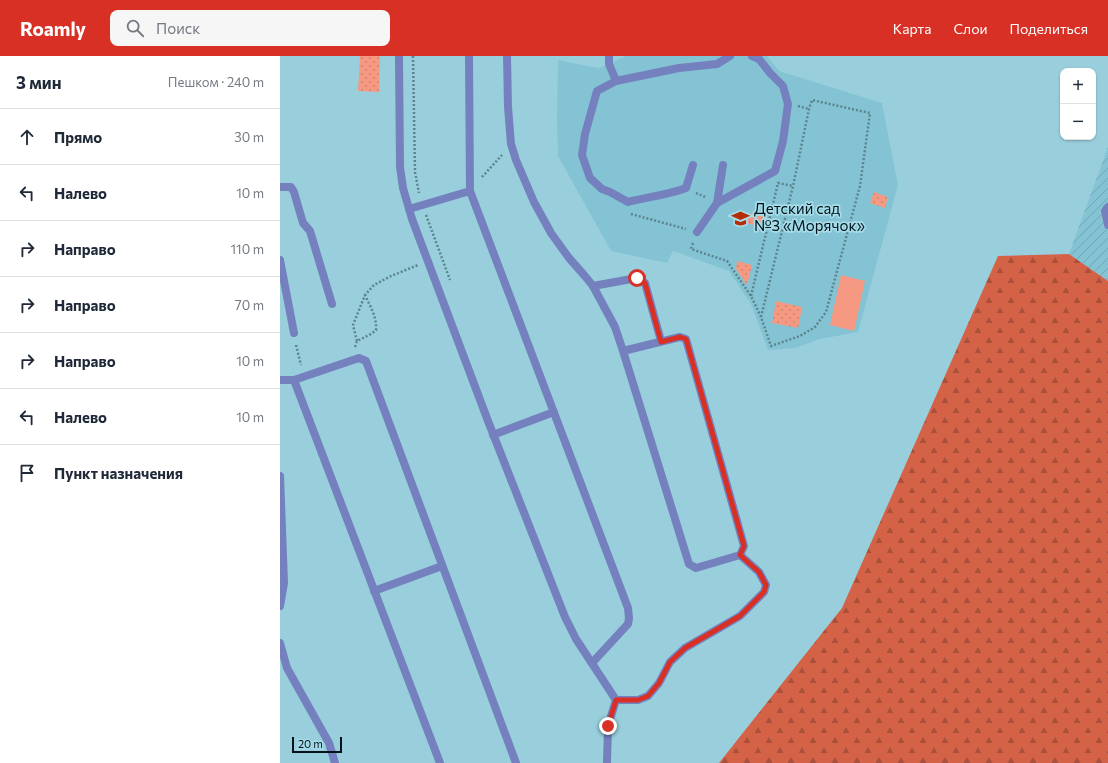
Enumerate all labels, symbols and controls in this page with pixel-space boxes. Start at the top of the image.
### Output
search box [110,10,390,46]
text: Roamly [20,17,86,40]
icon: search [124,17,146,39]
text: Поиск [156,19,200,37]
text: Карта [893,20,931,37]
text: Слои [953,20,988,37]
text: Поделиться [1010,20,1088,37]
map controls [1060,68,1096,140]
button: + [1060,68,1096,104]
text: 3 мин [16,72,62,93]
text: Пешком · 240 m [168,74,264,90]
button: − [1060,104,1096,140]
icon: ahead [16,126,38,148]
text: Прямо [54,128,102,146]
text: 30 m [234,129,264,145]
icon: left [16,182,38,204]
text: Налево [54,184,107,202]
text: 10 m [236,185,264,201]
place label: Детский сад №3 «Морячок» [754,199,865,234]
school or university icon: Детский сад №3 «Морячок» [731,208,751,228]
icon: right [16,238,38,260]
text: Направо [54,240,116,258]
text: 110 m [231,241,264,257]
route start [628,269,646,287]
icon: right [16,294,38,316]
text: Направо [54,296,116,314]
text: 70 m [235,297,264,313]
icon: right [16,350,38,372]
text: Направо [54,352,116,370]
text: 10 m [236,353,264,369]
icon: left [16,406,38,428]
text: Налево [54,408,107,426]
text: 10 m [236,409,264,425]
icon: arrive [16,462,38,484]
text: Пункт назначения [54,464,183,482]
route end [599,717,617,735]
scale bar [292,735,342,754]
text: 20 m [298,737,323,750]

